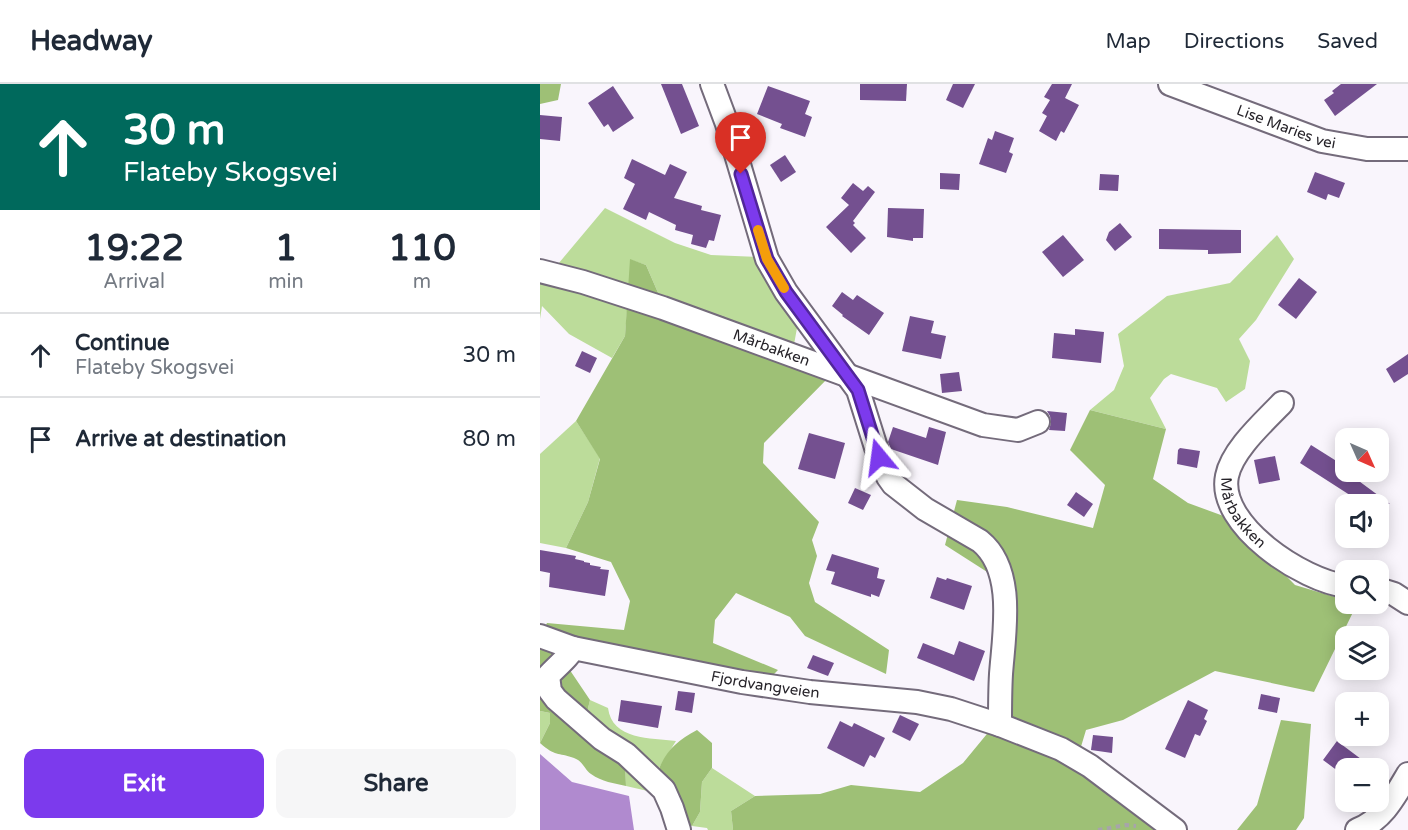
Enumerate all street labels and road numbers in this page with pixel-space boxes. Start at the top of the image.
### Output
street label: Lise Maries vei [1234,101,1337,152]
street label: Mårbakken [731,325,812,370]
street label: Mårbakken [1217,477,1270,552]
street label: Fjordvangveien [710,667,820,702]

